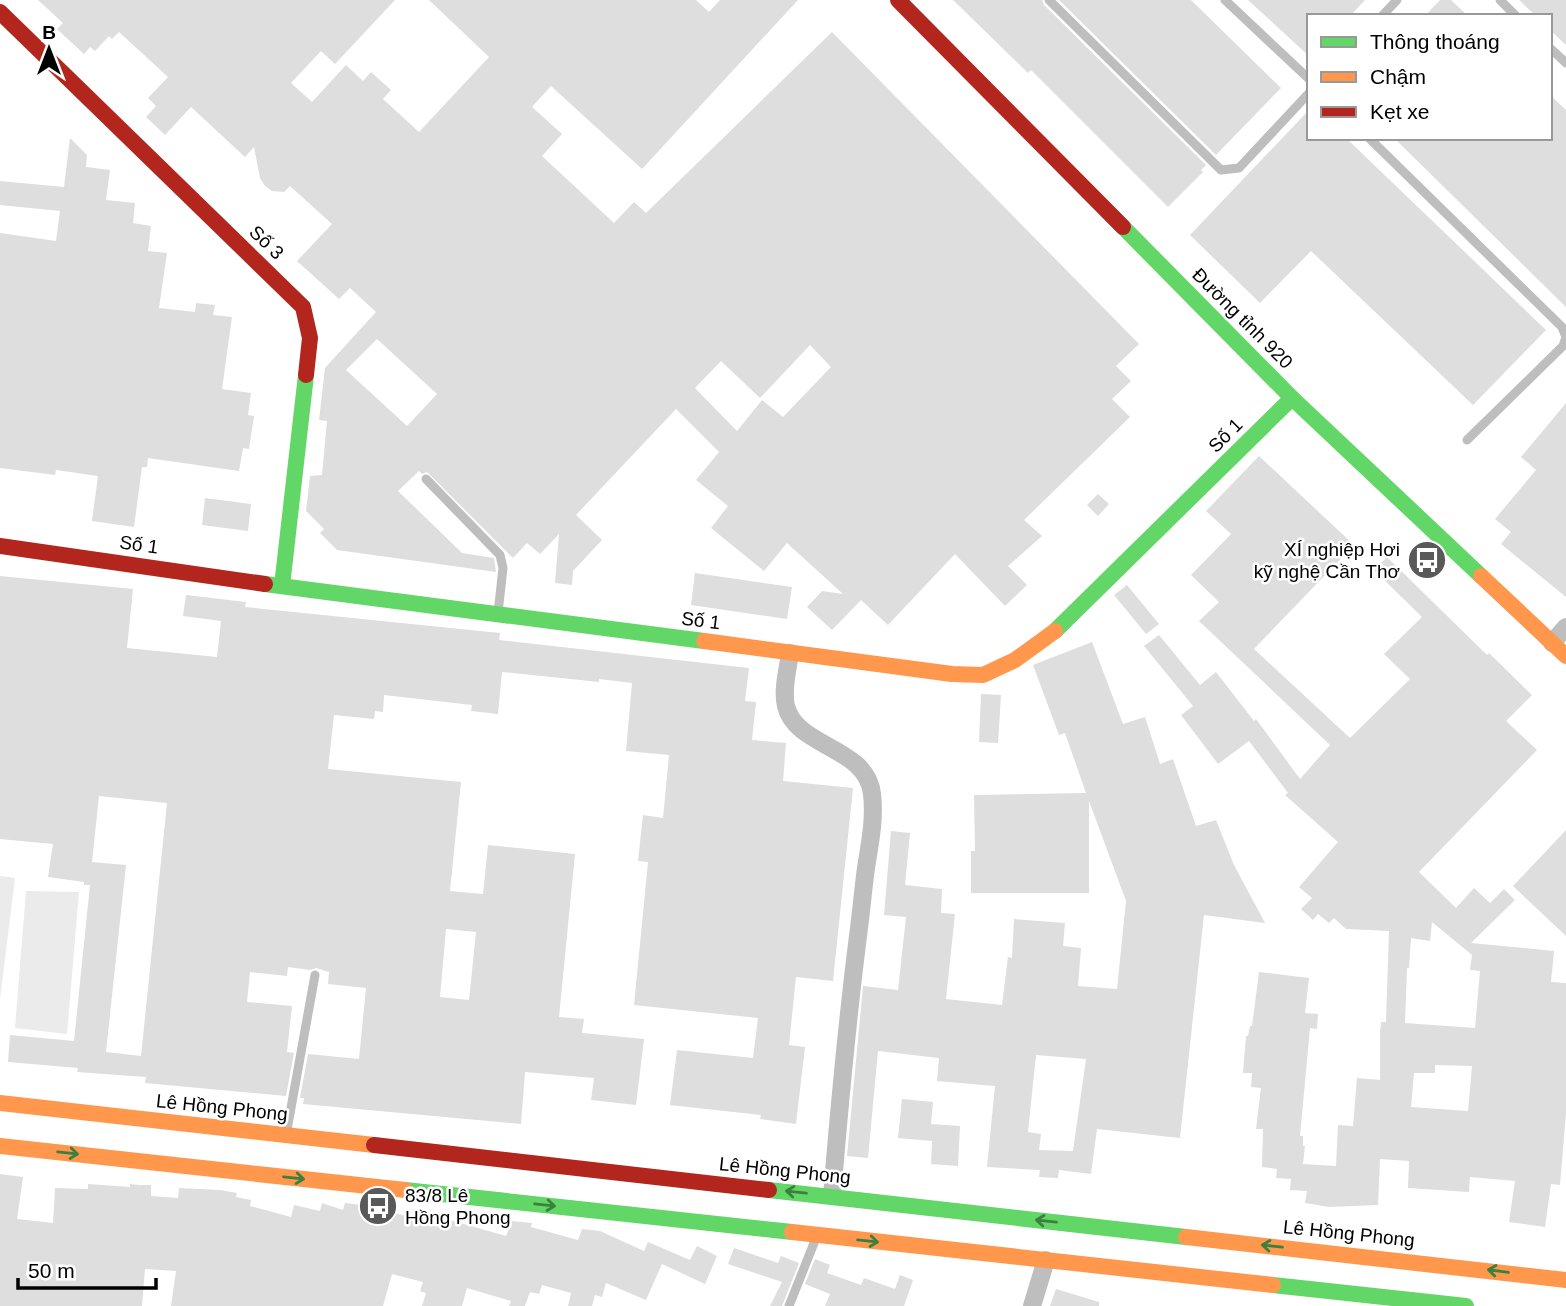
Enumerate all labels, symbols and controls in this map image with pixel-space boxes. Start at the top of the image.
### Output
north arrow [14,14,84,84]
legend [1307,14,1552,140]
text: B [42,22,56,43]
text: Thông thoáng [1370,30,1500,53]
text: Chậm [1370,65,1426,88]
text: Kẹt xe [1370,100,1430,123]
street label: Số 3 [245,221,288,263]
street label: Đường tỉnh 920 [1188,264,1297,373]
street label: Số 1 [1204,414,1247,457]
street label: Số 1 [118,531,160,558]
place label: XÍ nghiệp Hơi kỹ nghệ Cần Thơ [1254,539,1400,582]
bus stop icon: XÍ nghiệp Hơi kỹ nghệ Cần Thơ [1406,539,1448,581]
street label: Số 1 [680,608,722,633]
street label: Lê Hồng Phong [155,1090,289,1125]
one-way arrow [56,1147,79,1160]
street label: Lê Hồng Phong [718,1153,852,1188]
one-way arrow [282,1171,305,1184]
bus stop icon: 83/8 Lê Hồng Phong [357,1185,399,1227]
place label: 83/8 Lê Hồng Phong [405,1185,511,1228]
one-way arrow [785,1186,808,1199]
one-way arrow [533,1199,555,1212]
one-way arrow [1035,1214,1058,1227]
street label: Lê Hồng Phong [1282,1216,1416,1251]
one-way arrow [856,1234,879,1247]
one-way arrow [1261,1239,1284,1252]
scale bar [18,1246,156,1290]
text: 50 m [28,1259,75,1282]
one-way arrow [1487,1265,1510,1278]

